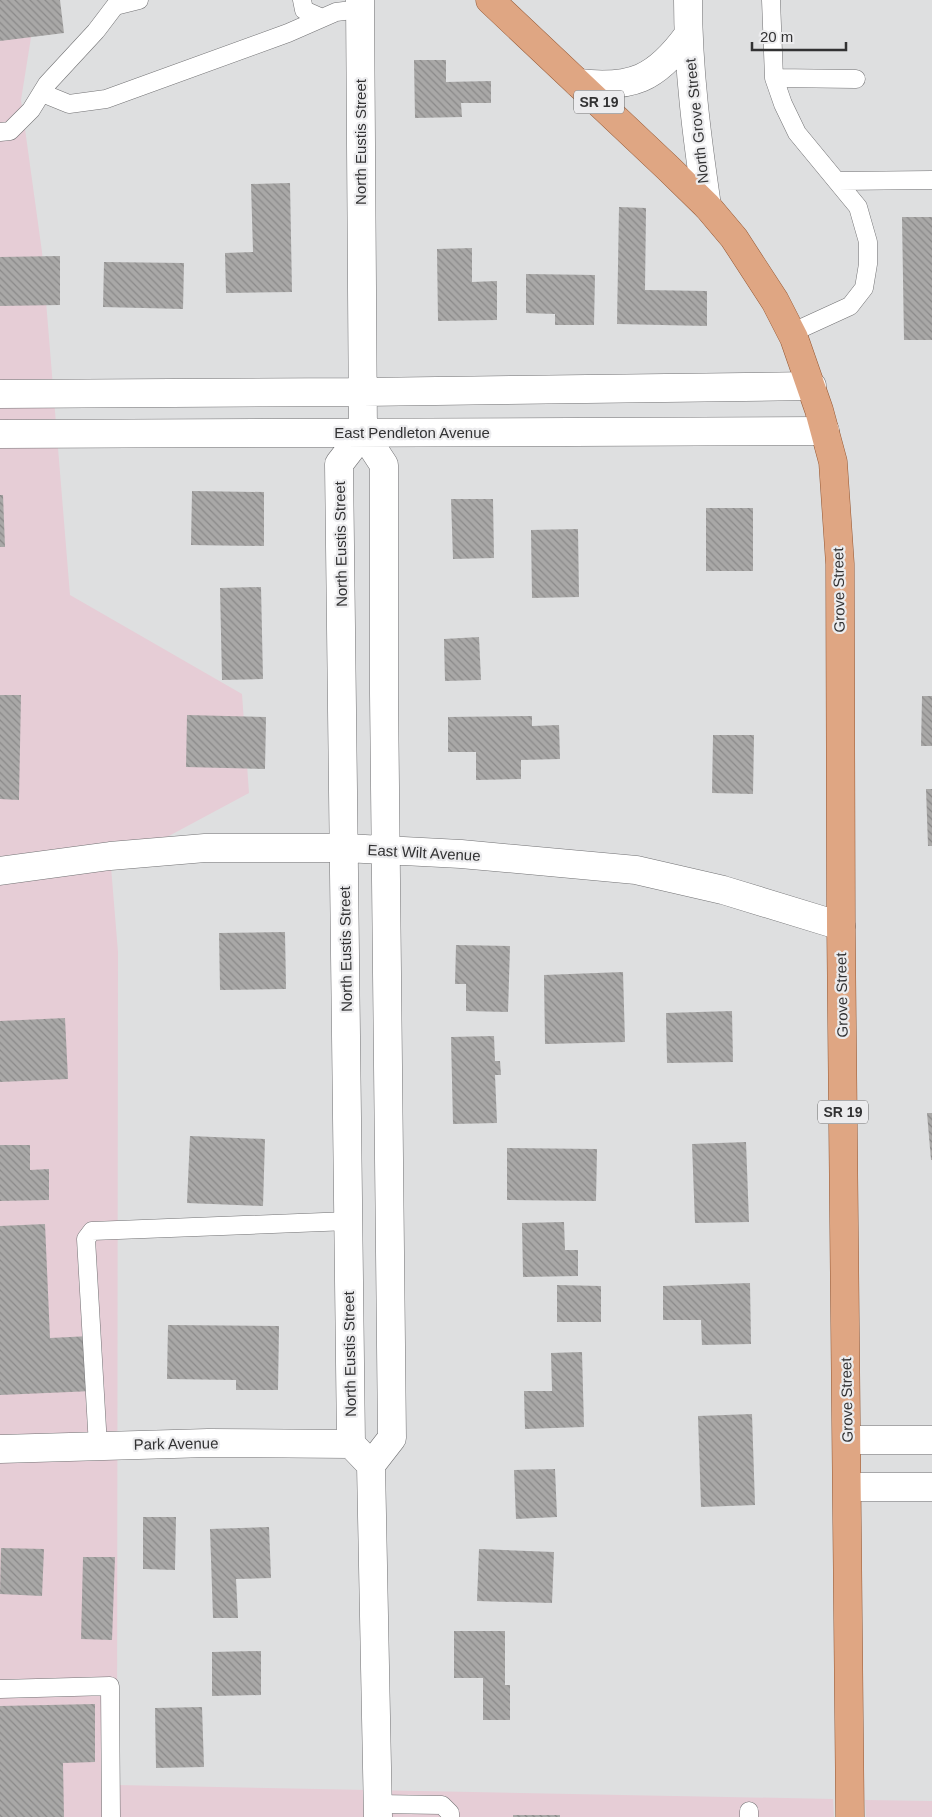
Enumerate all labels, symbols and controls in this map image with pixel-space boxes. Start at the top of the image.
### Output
scale bar [752,20,846,52]
text: 20 m [760,28,793,45]
street label: North Grove Street [681,57,712,185]
street label: North Eustis Street [352,78,369,205]
road number: SR 19 [574,90,624,114]
street label: East Pendleton Avenue [334,424,490,441]
street label: North Eustis Street [331,480,350,607]
street label: Grove Street [829,547,848,633]
street label: East Wilt Avenue [367,841,481,864]
street label: North Eustis Street [336,885,355,1012]
street label: Grove Street [832,952,851,1038]
road number: SR 19 [818,1100,868,1124]
street label: North Eustis Street [340,1290,359,1417]
street label: Grove Street [837,1357,856,1443]
street label: Park Avenue [133,1434,219,1453]

